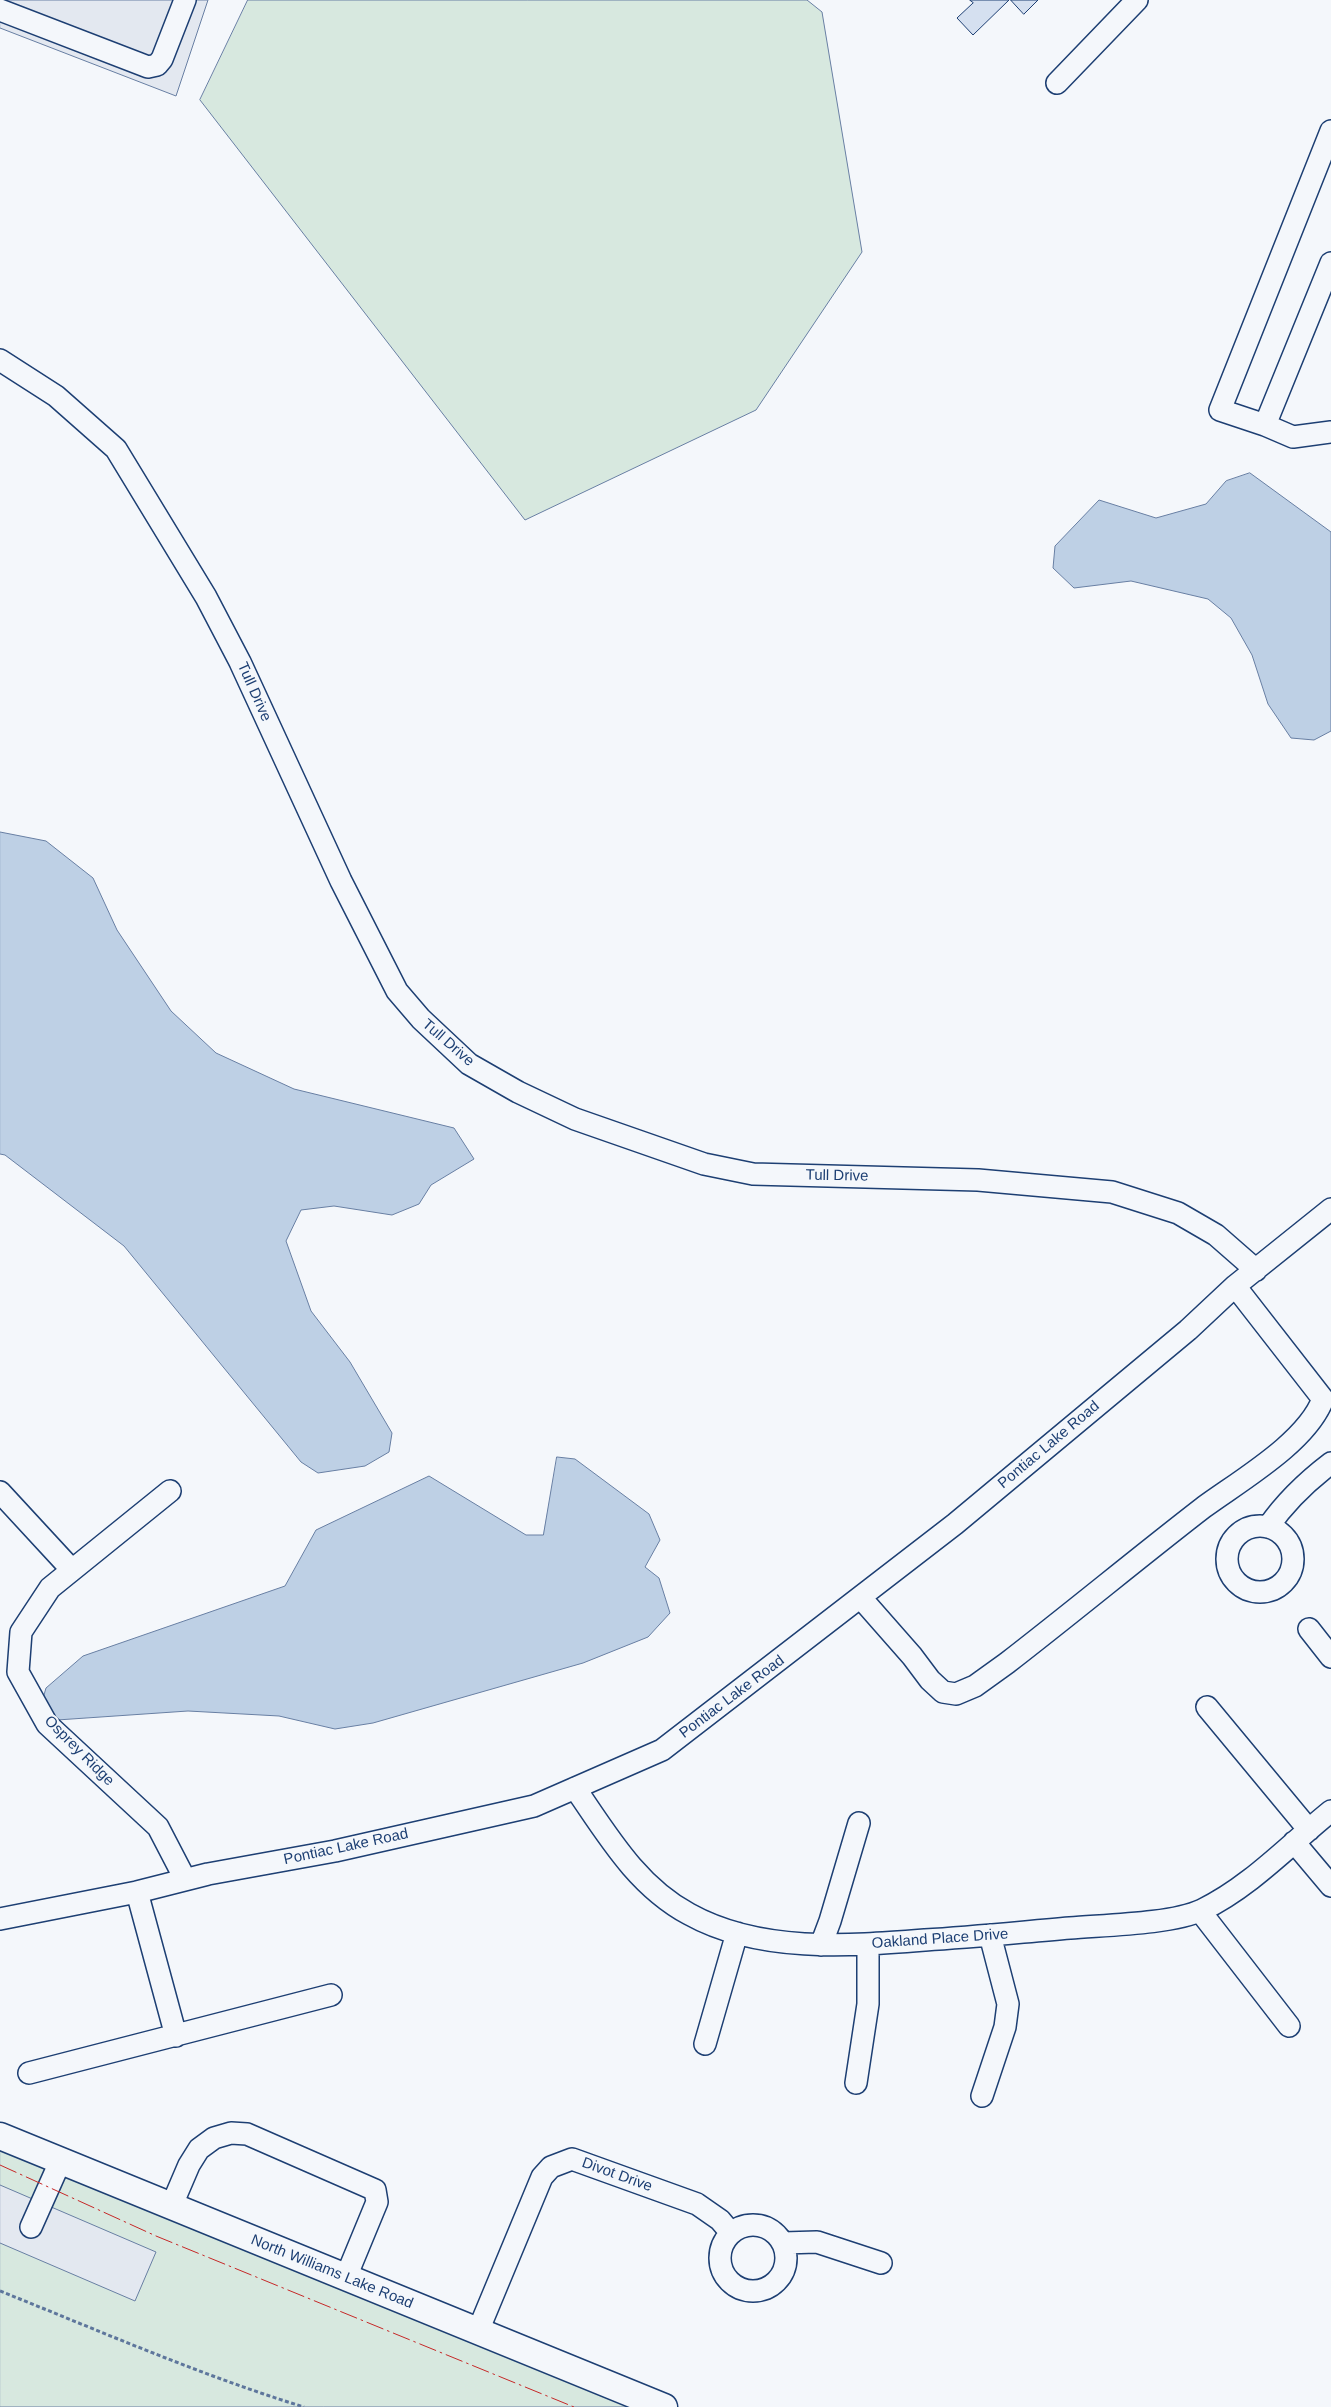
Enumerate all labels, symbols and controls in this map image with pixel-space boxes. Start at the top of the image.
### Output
street label: Tull Drive [233,660,275,724]
street label: Tull Drive [418,1016,478,1070]
street label: Tull Drive [805,1166,869,1186]
street label: Pontiac Lake Road [995,1397,1103,1493]
street label: Pontiac Lake Road [676,1652,788,1742]
street label: Osprey Ridge [40,1712,118,1790]
street label: Pontiac Lake Road [282,1825,410,1869]
street label: Oakland Place Drive [871,1925,1009,1953]
street label: Divot Drive [579,2154,655,2196]
street label: North Williams Lake Road [248,2231,416,2313]

